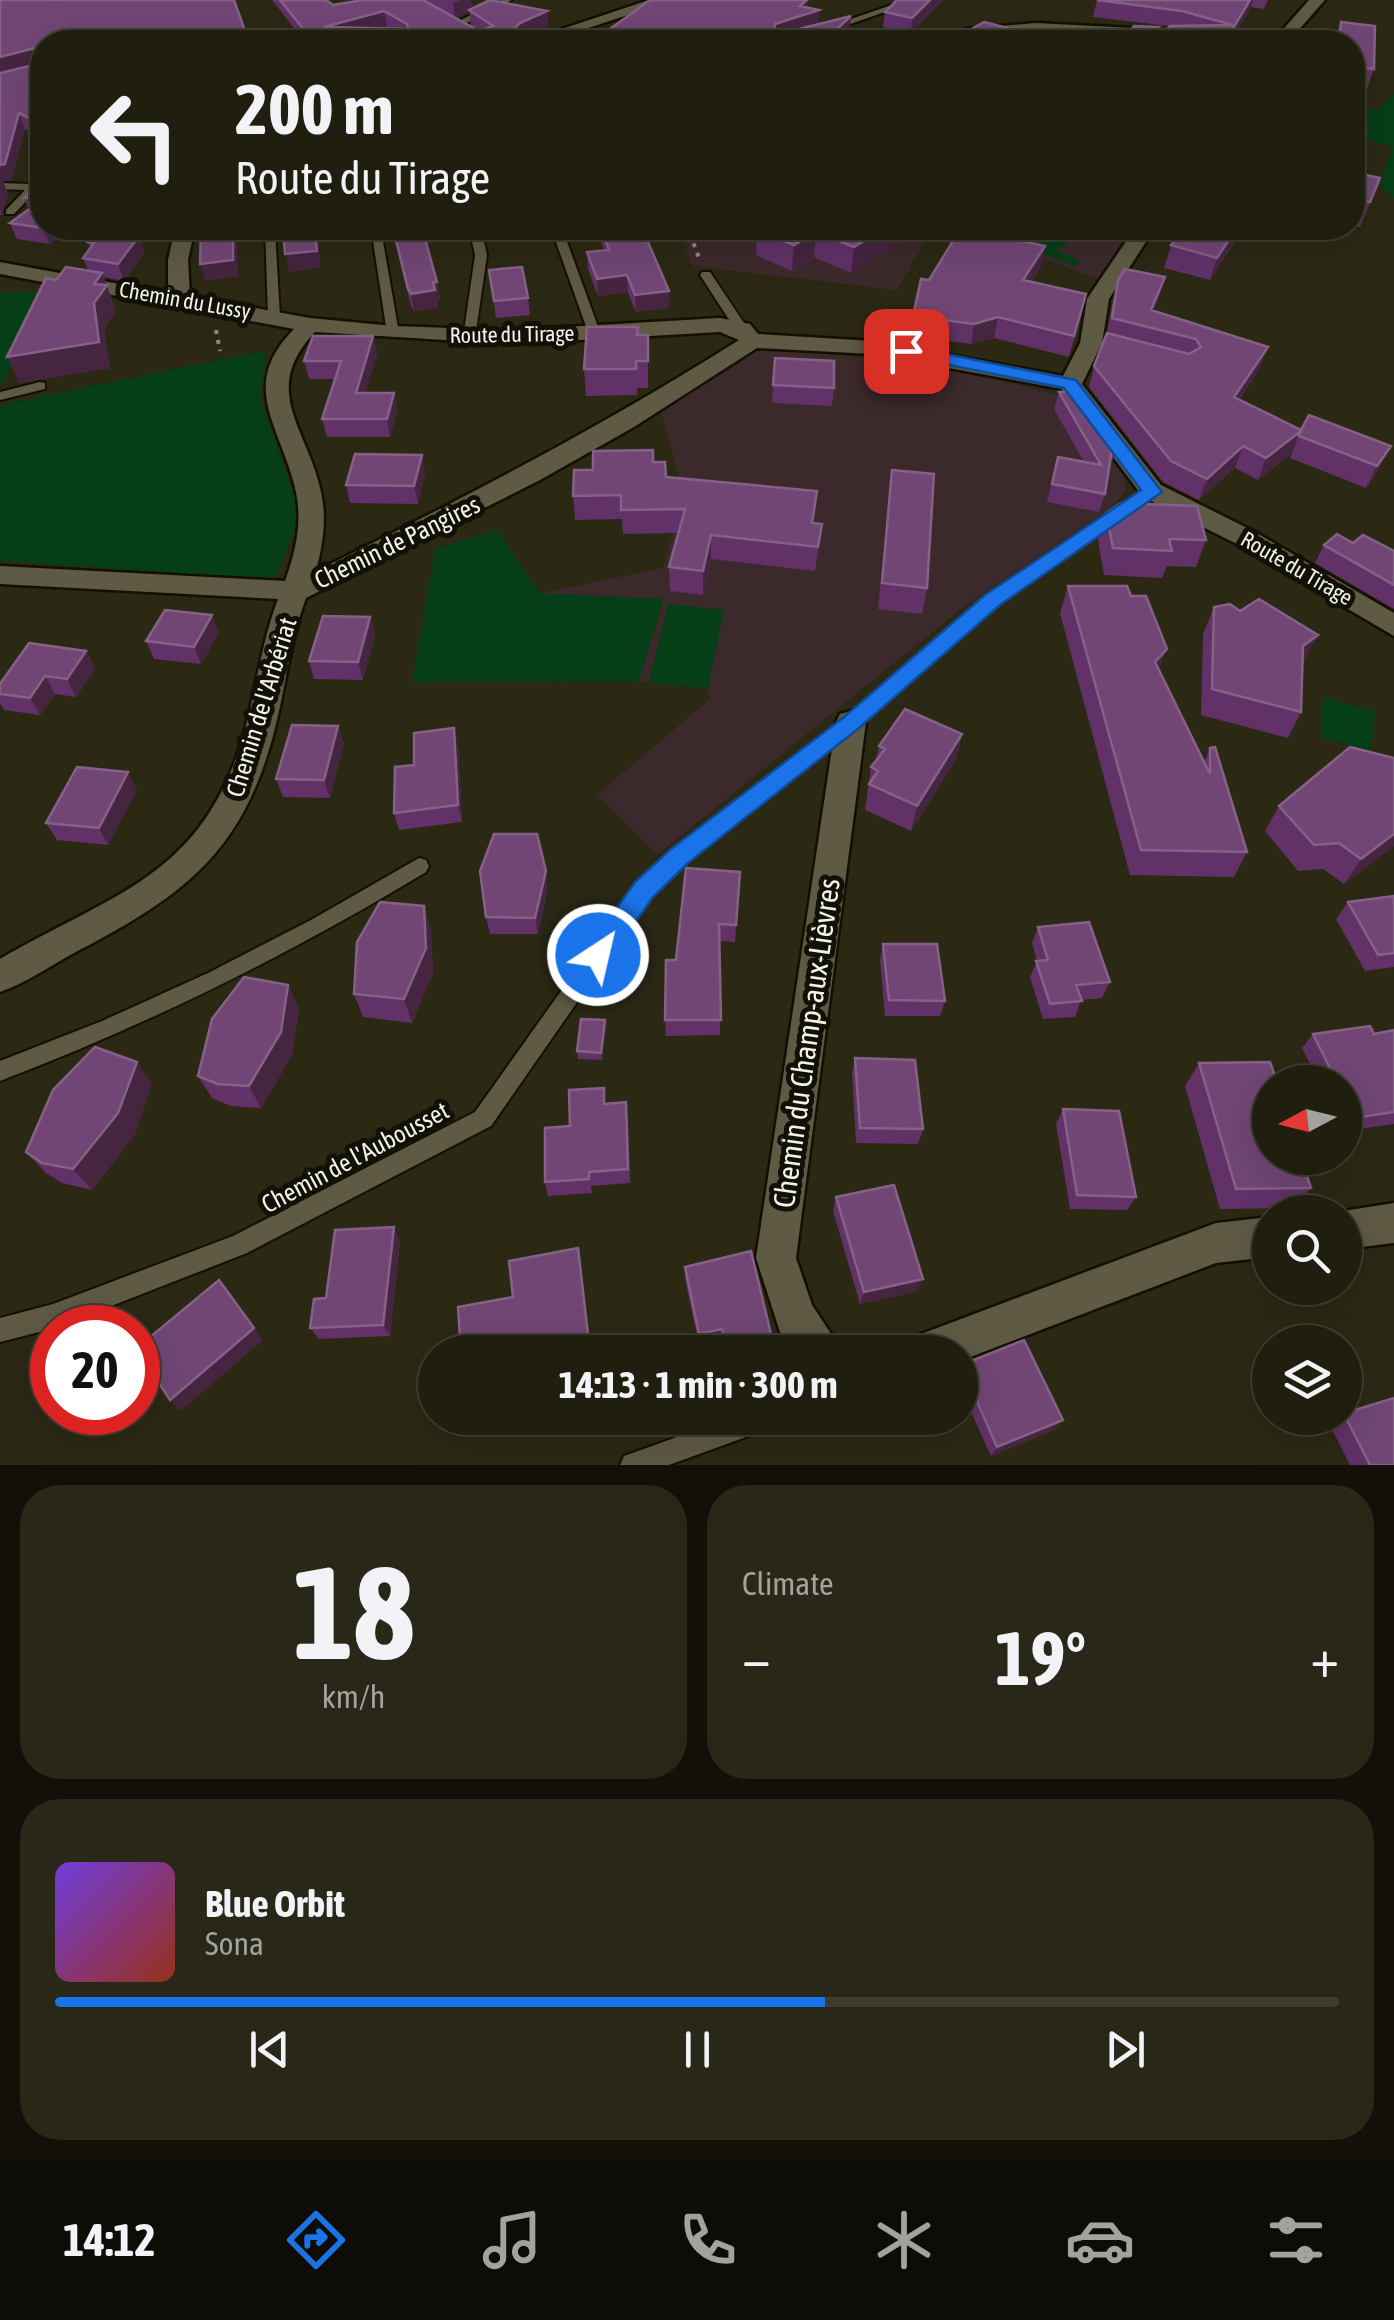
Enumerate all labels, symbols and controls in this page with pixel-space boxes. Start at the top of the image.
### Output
text: 200 m [235,69,394,149]
icon: left [70,70,200,200]
text: Route du Tirage [235,152,490,204]
street label: Chemin du Lussy [117,276,253,324]
pin [864,309,949,394]
street label: Route du Tirage [449,320,575,348]
icon: arrive [879,324,934,379]
street label: Chemin de Pangires [310,490,484,594]
street label: Route du Tirage [1236,526,1358,610]
street label: Chemin de l'Arbériat [220,614,302,800]
street label: Chemin du Champ-aux-Lièvres [766,876,846,1210]
position arrow [546,903,650,1007]
north arrow [1252,1065,1362,1175]
map controls [1252,1065,1362,1435]
street label: Chemin de l'Aubousset [257,1096,453,1218]
button: search [1252,1195,1362,1305]
speed limit sign: 20 [30,1305,160,1435]
button: layers [1252,1325,1362,1435]
text: 14:13 · 1 min · 300 m [558,1363,838,1406]
text: 18 [292,1538,415,1687]
text: Climate [742,1565,834,1602]
text: 19° [995,1615,1086,1701]
text: − [742,1626,771,1689]
text: + [1310,1626,1339,1689]
text: km/h [322,1678,385,1715]
text: Blue Orbit [205,1882,345,1925]
text: Sona [205,1925,264,1962]
icon: previous [242,2022,297,2077]
icon: pause [670,2022,725,2077]
icon: next [1098,2022,1153,2077]
icon: directions [281,2205,351,2275]
icon: music [477,2205,547,2275]
icon: phone [673,2205,743,2275]
icon: climate [869,2205,939,2275]
icon: car [1065,2205,1135,2275]
icon: filters [1261,2205,1331,2275]
text: 14:12 [63,2214,156,2266]

